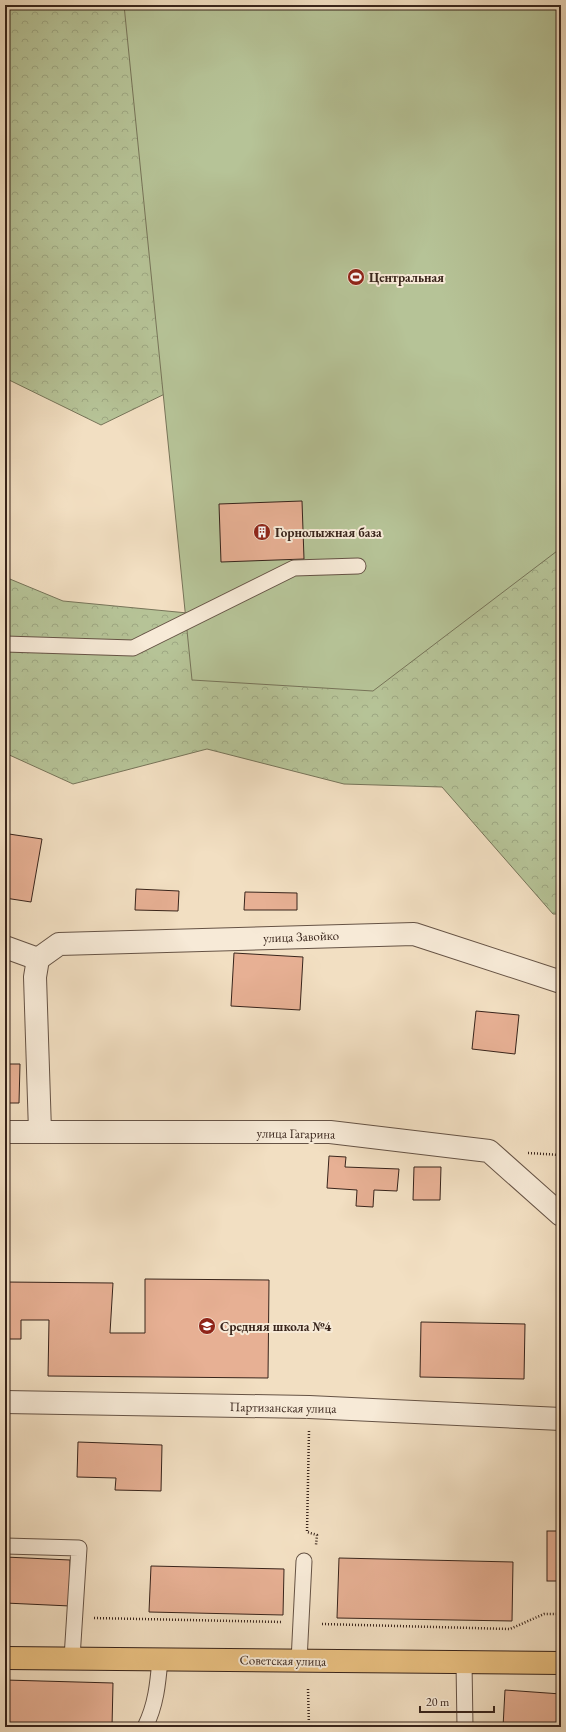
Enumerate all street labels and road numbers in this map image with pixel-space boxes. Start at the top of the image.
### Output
street label: улица Завойко [263,927,339,946]
street label: улица Гагарина [256,1124,336,1143]
street label: Партизанская улица [229,1398,337,1417]
street label: Советская улица [240,1651,327,1670]

